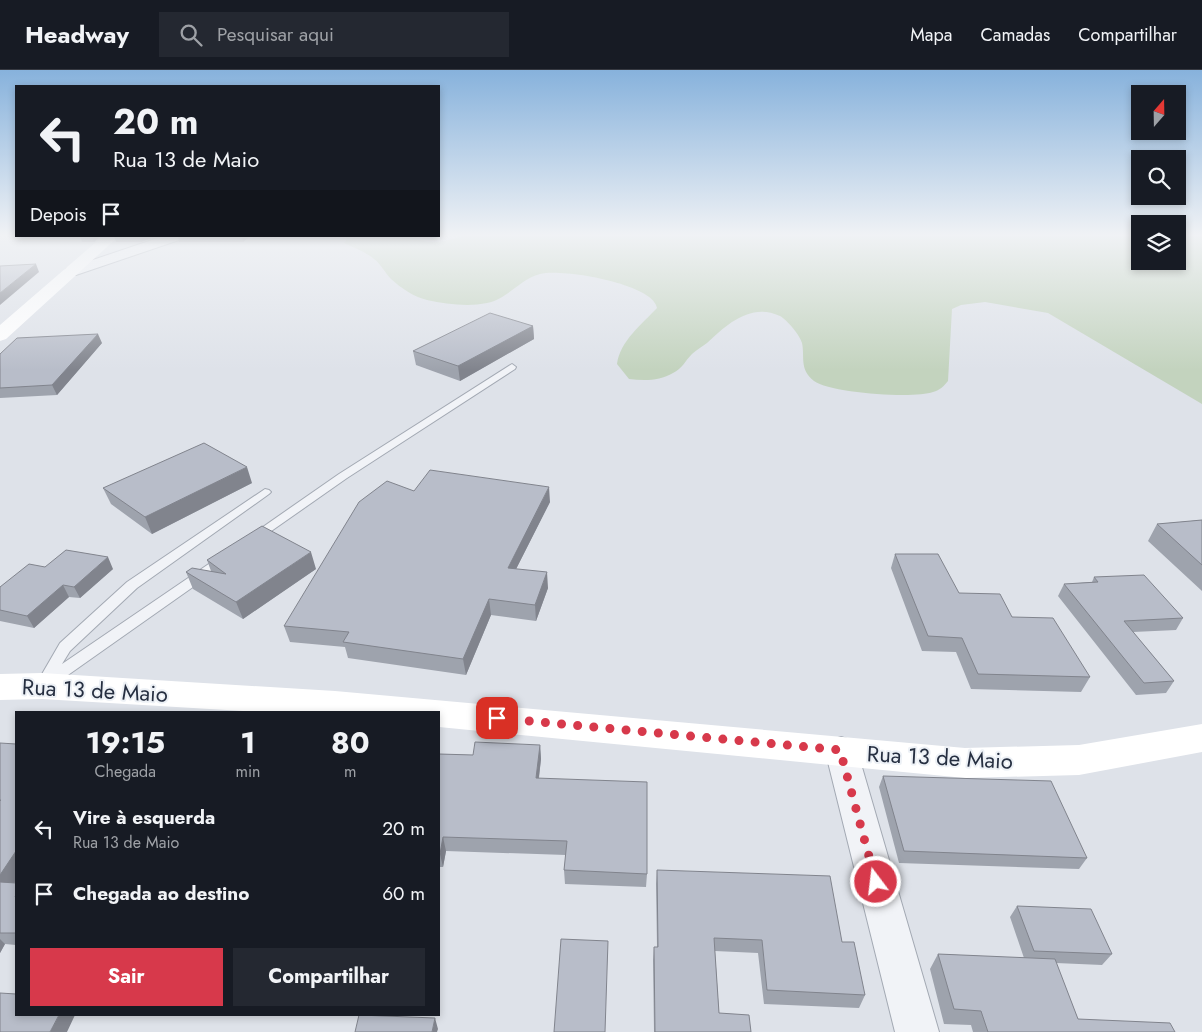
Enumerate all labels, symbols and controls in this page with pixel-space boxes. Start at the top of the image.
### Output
search box [159,12,509,57]
text: Headway [25,17,129,52]
icon: search [177,21,205,49]
text: Pesquisar aqui [217,21,334,48]
text: Mapa [910,22,952,48]
text: Camadas [980,22,1050,48]
text: Compartilhar [1078,22,1177,48]
north arrow [1131,85,1186,140]
map controls [1131,85,1186,270]
text: 20 m [113,97,198,147]
icon: left [30,105,95,170]
text: Rua 13 de Maio [113,143,259,175]
button: search [1131,150,1186,205]
icon: arrive [97,200,125,228]
text: Depois [30,201,87,228]
button: layers [1131,215,1186,270]
street label: Rua 13 de Maio [21,670,169,710]
pin [476,697,518,739]
icon: arrive [483,704,511,732]
text: 19:15 [85,721,165,764]
text: 1 [240,721,256,764]
text: 80 [331,721,370,764]
street label: Rua 13 de Maio [866,737,1014,777]
text: Chegada [95,760,156,783]
text: min [235,760,260,783]
text: m [344,760,356,783]
text: Vire à esquerda [73,804,215,831]
icon: left [30,815,58,843]
text: 20 m [382,815,425,842]
text: Rua 13 de Maio [73,831,179,854]
position arrow [849,855,901,907]
icon: arrive [30,880,58,908]
text: Chegada ao destino [73,880,249,907]
text: 60 m [382,880,425,907]
button: Sair [30,948,223,1006]
button: Compartilhar [233,948,425,1006]

